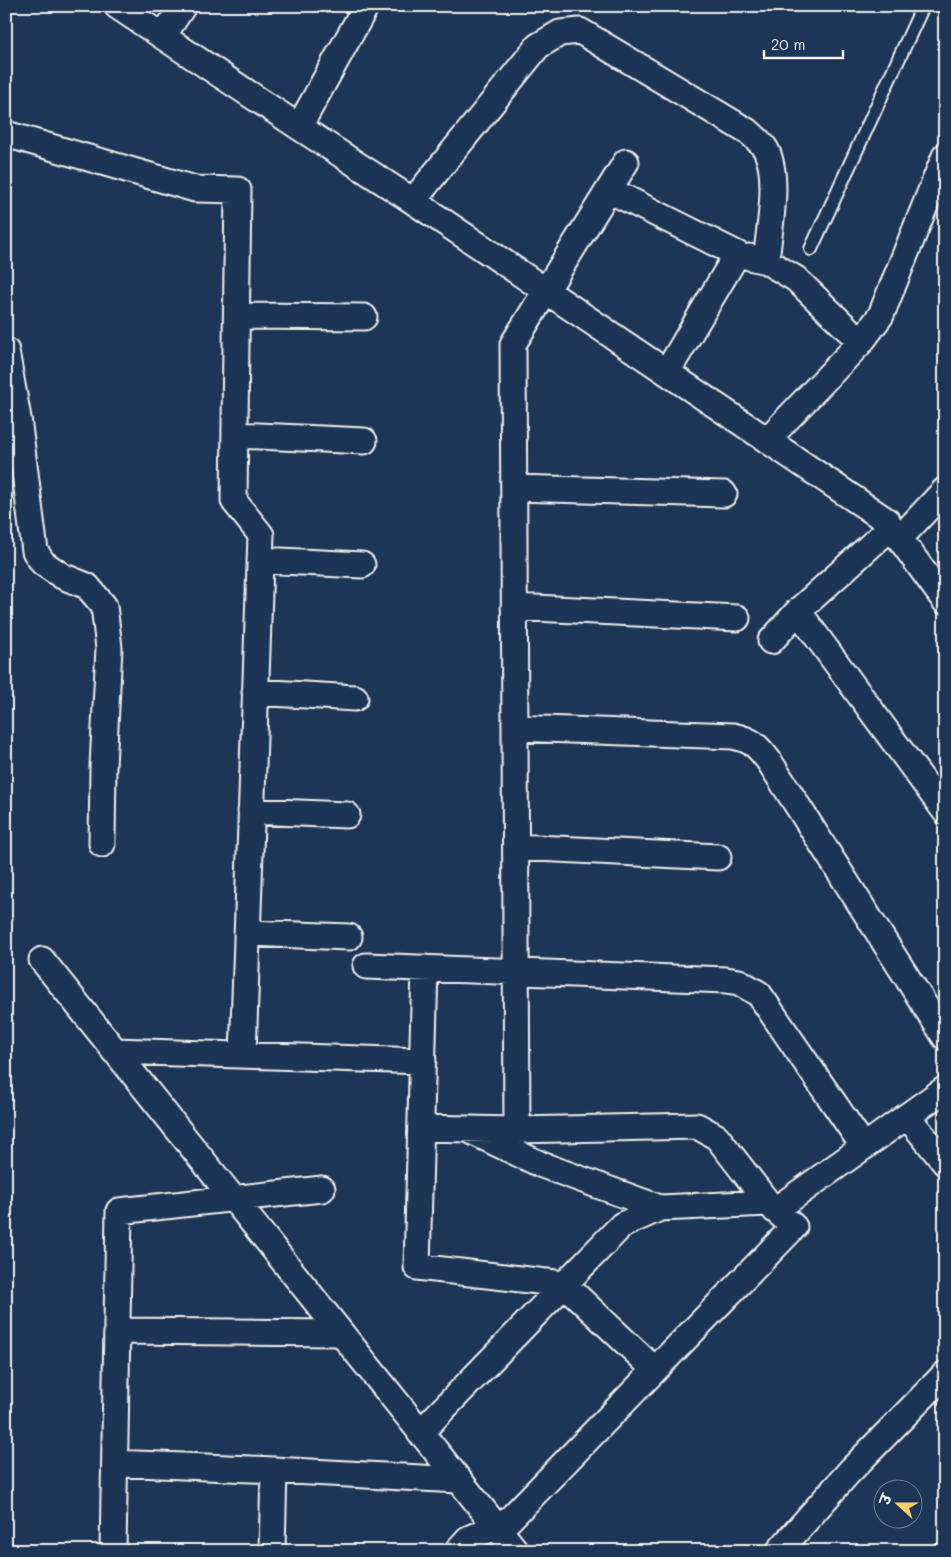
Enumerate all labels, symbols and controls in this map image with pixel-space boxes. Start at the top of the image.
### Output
scale bar [764,28,842,60]
text: 20 m [771,34,805,54]
north arrow [874,1480,924,1530]
text: उ [874,1490,897,1509]

